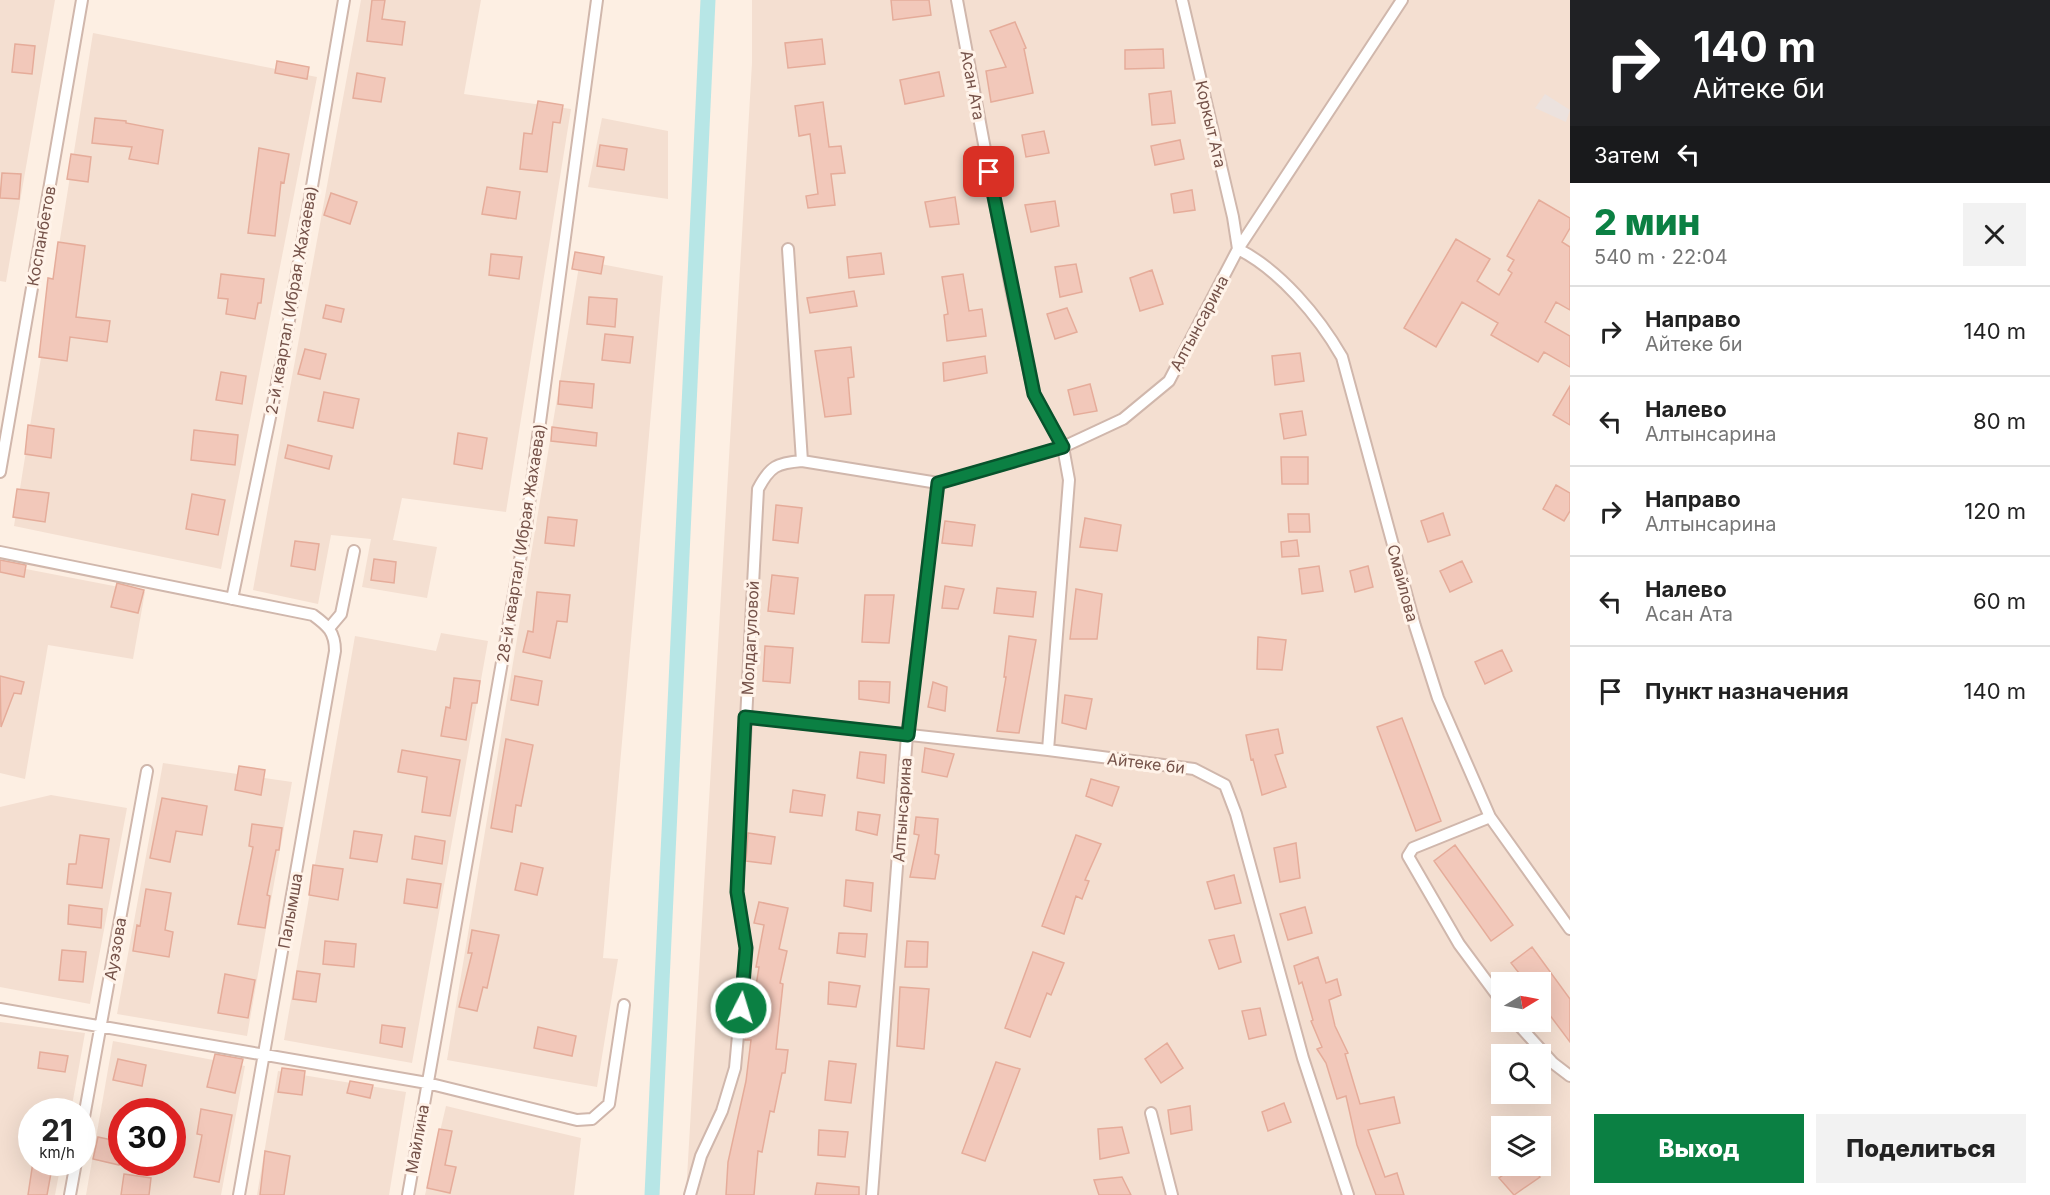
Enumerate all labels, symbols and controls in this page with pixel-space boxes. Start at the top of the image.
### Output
text: 140 m [1693,21,1816,72]
icon: right [1594,24,1672,102]
street label: Асан Ата [956,49,990,121]
text: Айтеке би [1693,72,1825,105]
street label: Коркыт Ата [1191,78,1231,170]
icon: left [1672,138,1705,171]
text: Затем [1594,142,1660,168]
pin [963,146,1014,197]
icon: arrive [972,155,1005,188]
street label: Коспанбетов [22,184,60,288]
street label: 2-й квартал (Ибрая Жахаева) [261,184,321,416]
text: 2 мин [1594,200,1700,244]
button: close [1963,203,2026,266]
text: 540 m · 22:04 [1594,245,1728,269]
street label: Алтынсарина [1165,272,1233,374]
text: Направо [1645,306,1741,332]
icon: right [1594,315,1627,348]
text: 140 m [1964,318,2026,344]
text: Айтеке би [1645,332,1743,356]
text: Налево [1645,396,1727,422]
icon: left [1594,405,1627,438]
text: 80 m [1973,408,2026,434]
street label: 28-й квартал (Ибрая Жахаева) [492,422,550,664]
text: Алтынсарина [1645,422,1776,446]
text: Направо [1645,486,1741,512]
icon: right [1594,495,1627,528]
text: 120 m [1964,498,2026,524]
text: Алтынсарина [1645,512,1776,536]
street label: Смайлова [1383,542,1423,624]
text: Налево [1645,576,1727,602]
street label: Молдагуловой [737,580,763,696]
icon: left [1594,585,1627,618]
text: 60 m [1973,588,2026,614]
text: Асан Ата [1645,602,1733,626]
icon: arrive [1594,675,1627,708]
text: Пункт назначения [1645,678,1849,704]
text: 140 m [1964,678,2026,704]
street label: Айтеке би [1106,748,1186,778]
street label: Алтынсарина [888,757,916,863]
street label: Палымша [274,872,306,950]
street label: Ауэзова [100,916,130,982]
north arrow [1491,972,1551,1032]
map controls [1491,972,1551,1176]
position arrow [709,976,773,1040]
button: search [1491,1044,1551,1104]
speed limit sign: 30 [108,1098,186,1176]
street label: Майлина [401,1103,433,1175]
text: 21 [41,1112,73,1148]
button: Выход [1594,1114,1804,1183]
button: Поделиться [1816,1114,2026,1183]
button: layers [1491,1116,1551,1176]
text: km/h [39,1143,75,1162]

